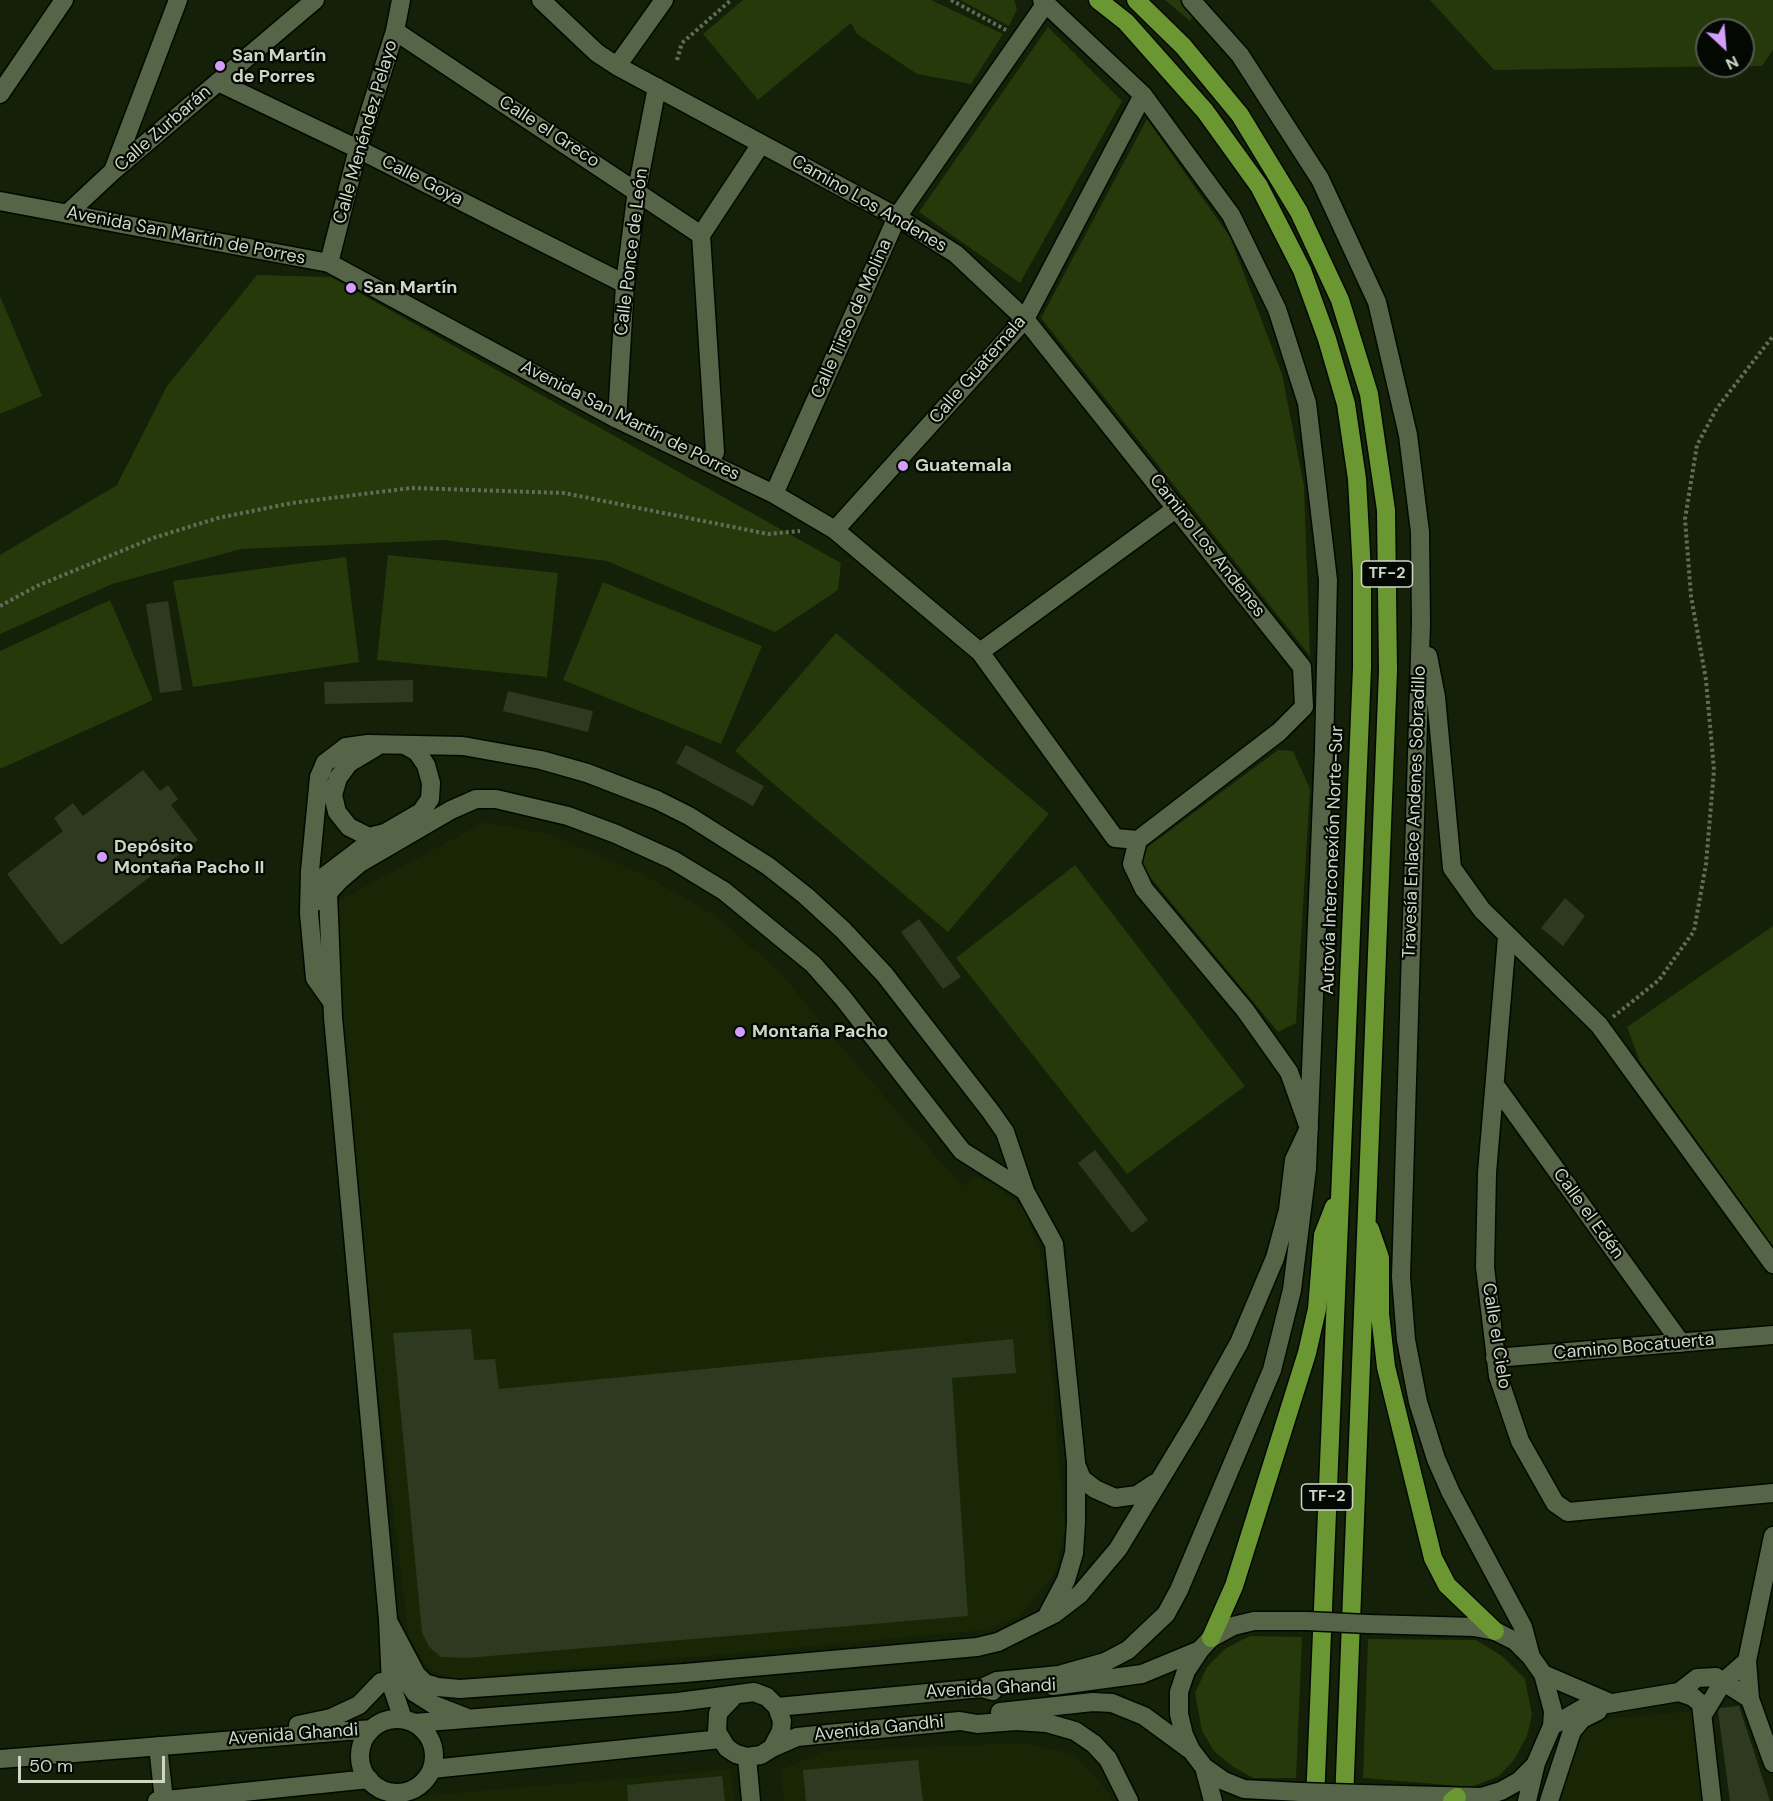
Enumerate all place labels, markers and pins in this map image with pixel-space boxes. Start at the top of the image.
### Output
place label: San Martín de Porres [232,45,326,88]
marker: San Martín de Porres [213,59,227,73]
place label: San Martín [363,277,457,299]
marker: San Martín [344,281,358,295]
place label: Guatemala [915,455,1012,477]
marker: Guatemala [896,459,910,473]
place label: Depósito Montaña Pacho II [114,836,264,878]
marker: Depósito Montaña Pacho II [95,850,109,864]
place label: Montaña Pacho [752,1021,888,1043]
marker: Montaña Pacho [733,1025,747,1039]

